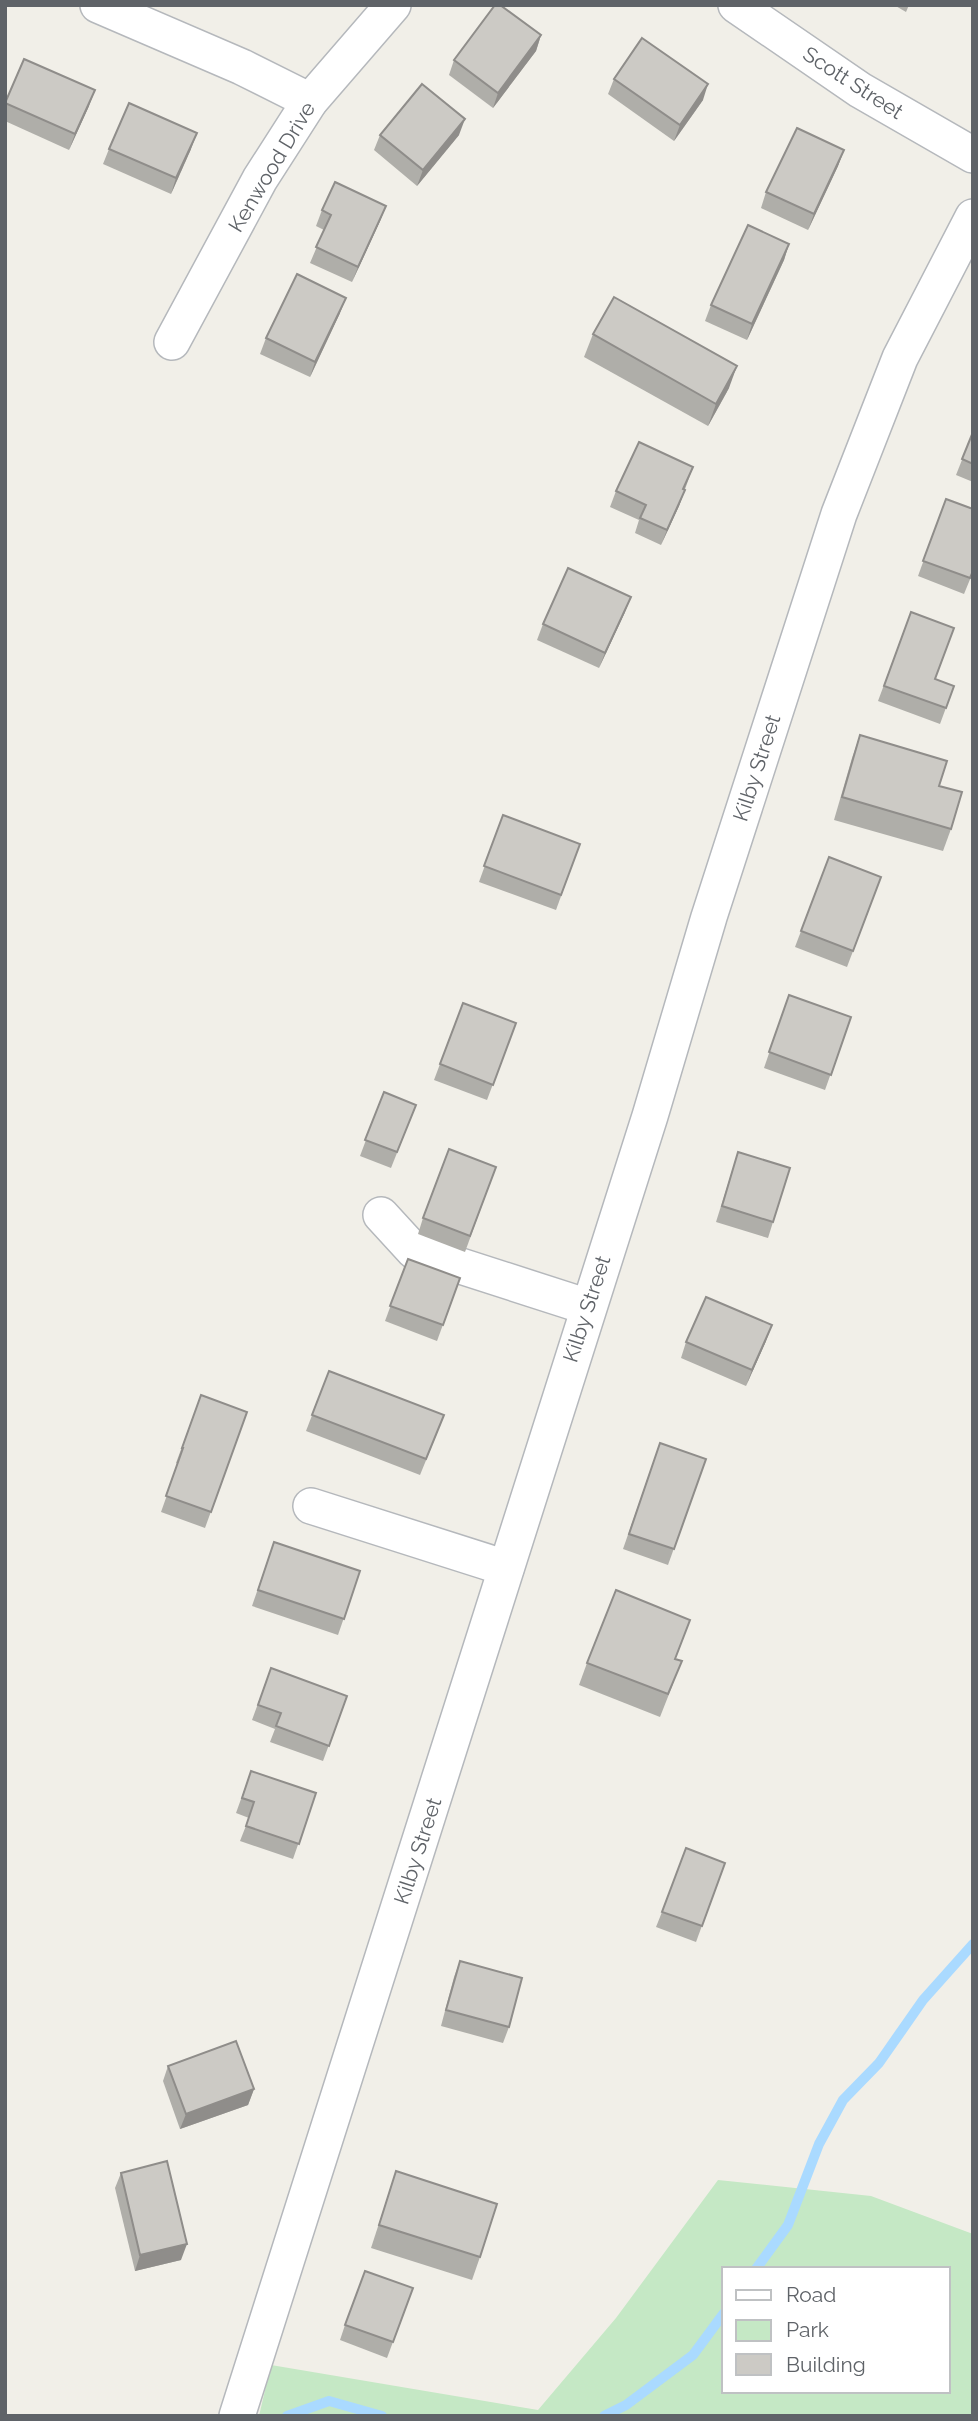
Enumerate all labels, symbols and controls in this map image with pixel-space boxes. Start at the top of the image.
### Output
street label: Scott Street [799,41,908,124]
street label: Kenwood Drive [223,97,320,236]
street label: Kilby Street [728,711,786,824]
street label: Kilby Street [558,1252,616,1365]
street label: Kilby Street [389,1794,447,1907]
legend [722,2267,950,2393]
text: Road [786,2282,836,2307]
text: Park [786,2317,829,2342]
text: Building [786,2352,866,2377]

